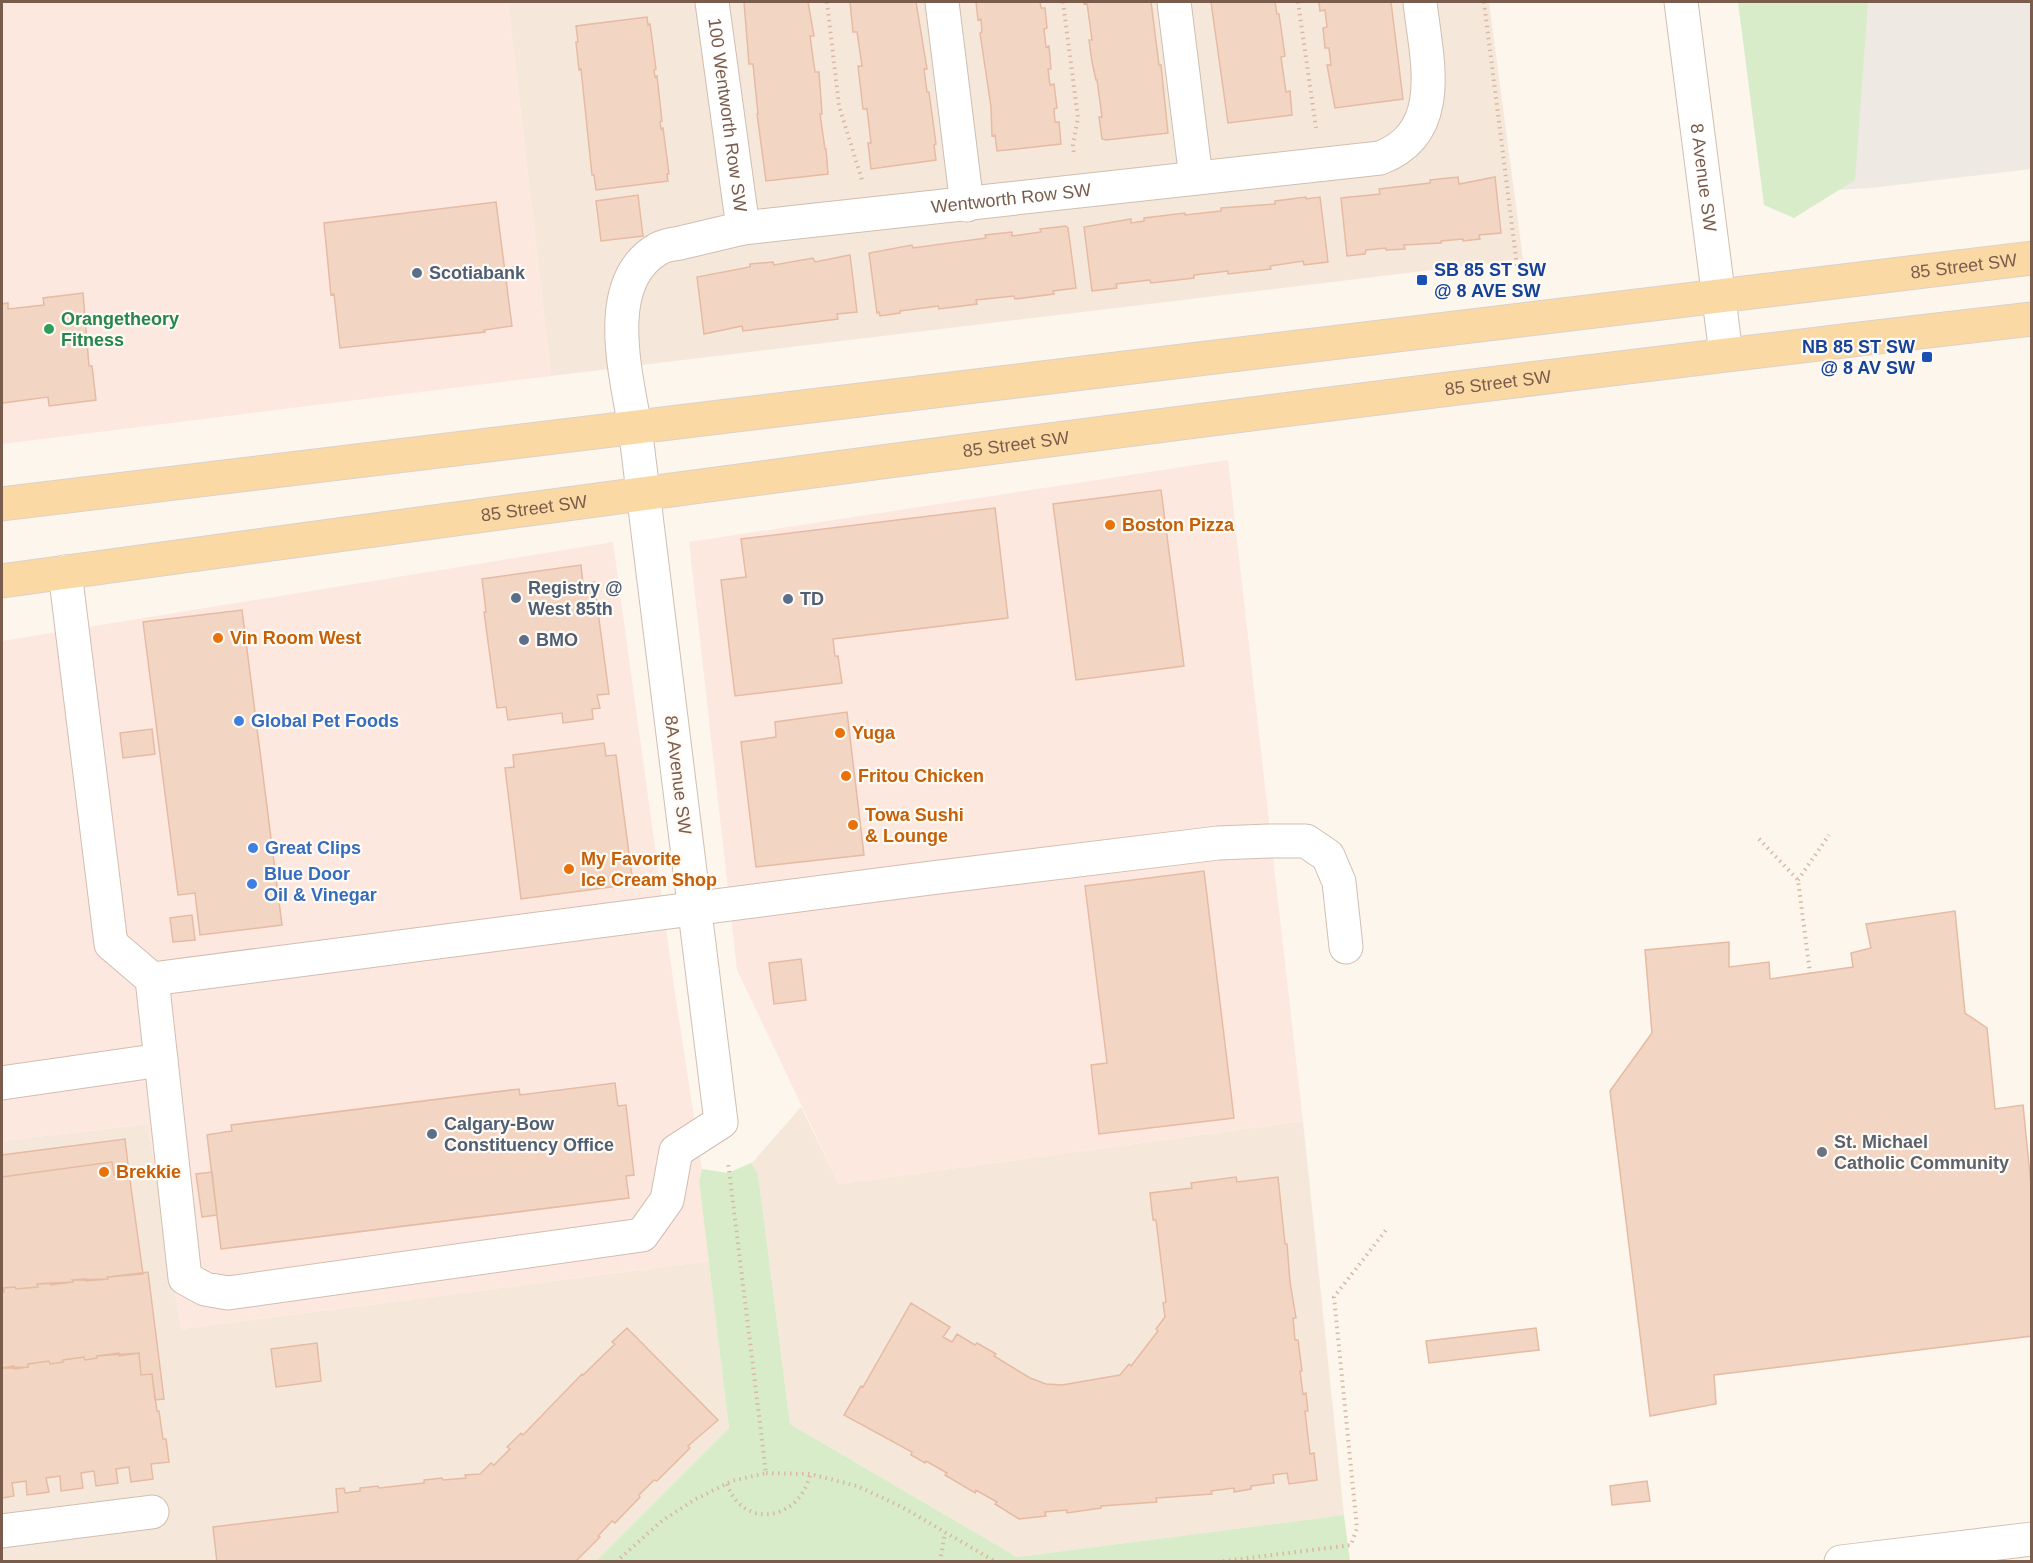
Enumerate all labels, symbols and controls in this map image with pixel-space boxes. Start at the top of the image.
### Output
street label: 100 Wentworth Row SW [704,17,751,213]
street label: 8 Avenue SW [1687,122,1720,233]
street label: Wentworth Row SW [930,180,1092,217]
street label: 85 Street SW [1909,250,2018,283]
place label: SB 85 ST SW @ 8 AVE SW [1434,260,1546,301]
place label: Scotiabank [429,263,526,283]
marker: Scotiabank [410,266,424,280]
marker: SB 85 ST SW @ 8 AVE SW [1415,273,1429,287]
place label: Orangetheory Fitness [61,309,179,350]
marker: Orangetheory Fitness [42,322,56,336]
place label: NB 85 ST SW @ 8 AV SW [1802,337,1915,378]
marker: NB 85 ST SW @ 8 AV SW [1920,350,1934,364]
street label: 85 Street SW [1444,366,1552,400]
street label: 85 Street SW [961,428,1070,461]
street label: 85 Street SW [480,491,588,525]
place label: Boston Pizza [1122,515,1235,535]
marker: Boston Pizza [1103,518,1117,532]
place label: Registry @ West 85th [528,578,623,619]
place label: TD [800,589,824,609]
marker: Registry @ West 85th [509,591,523,605]
marker: TD [781,592,795,606]
place label: Vin Room West [230,628,361,648]
place label: BMO [536,630,578,650]
marker: Vin Room West [211,631,225,645]
marker: BMO [517,633,531,647]
place label: Global Pet Foods [251,711,399,731]
marker: Global Pet Foods [232,714,246,728]
street label: 8A Avenue SW [661,714,695,836]
place label: Yuga [852,723,896,743]
marker: Yuga [833,726,847,740]
place label: Fritou Chicken [858,766,984,786]
marker: Fritou Chicken [839,769,853,783]
place label: Towa Sushi & Lounge [865,805,964,846]
marker: Towa Sushi & Lounge [846,818,860,832]
place label: Great Clips [265,838,361,858]
marker: Great Clips [246,841,260,855]
place label: My Favorite Ice Cream Shop [581,849,717,890]
marker: My Favorite Ice Cream Shop [562,862,576,876]
place label: Blue Door Oil & Vinegar [264,864,377,905]
marker: Blue Door Oil & Vinegar [245,877,259,891]
place label: Calgary-Bow Constituency Office [444,1114,614,1155]
marker: Calgary-Bow Constituency Office [425,1127,439,1141]
place label: St. Michael Catholic Community [1834,1132,2009,1173]
marker: St. Michael Catholic Community [1815,1145,1829,1159]
place label: Brekkie [116,1162,181,1182]
marker: Brekkie [97,1165,111,1179]

